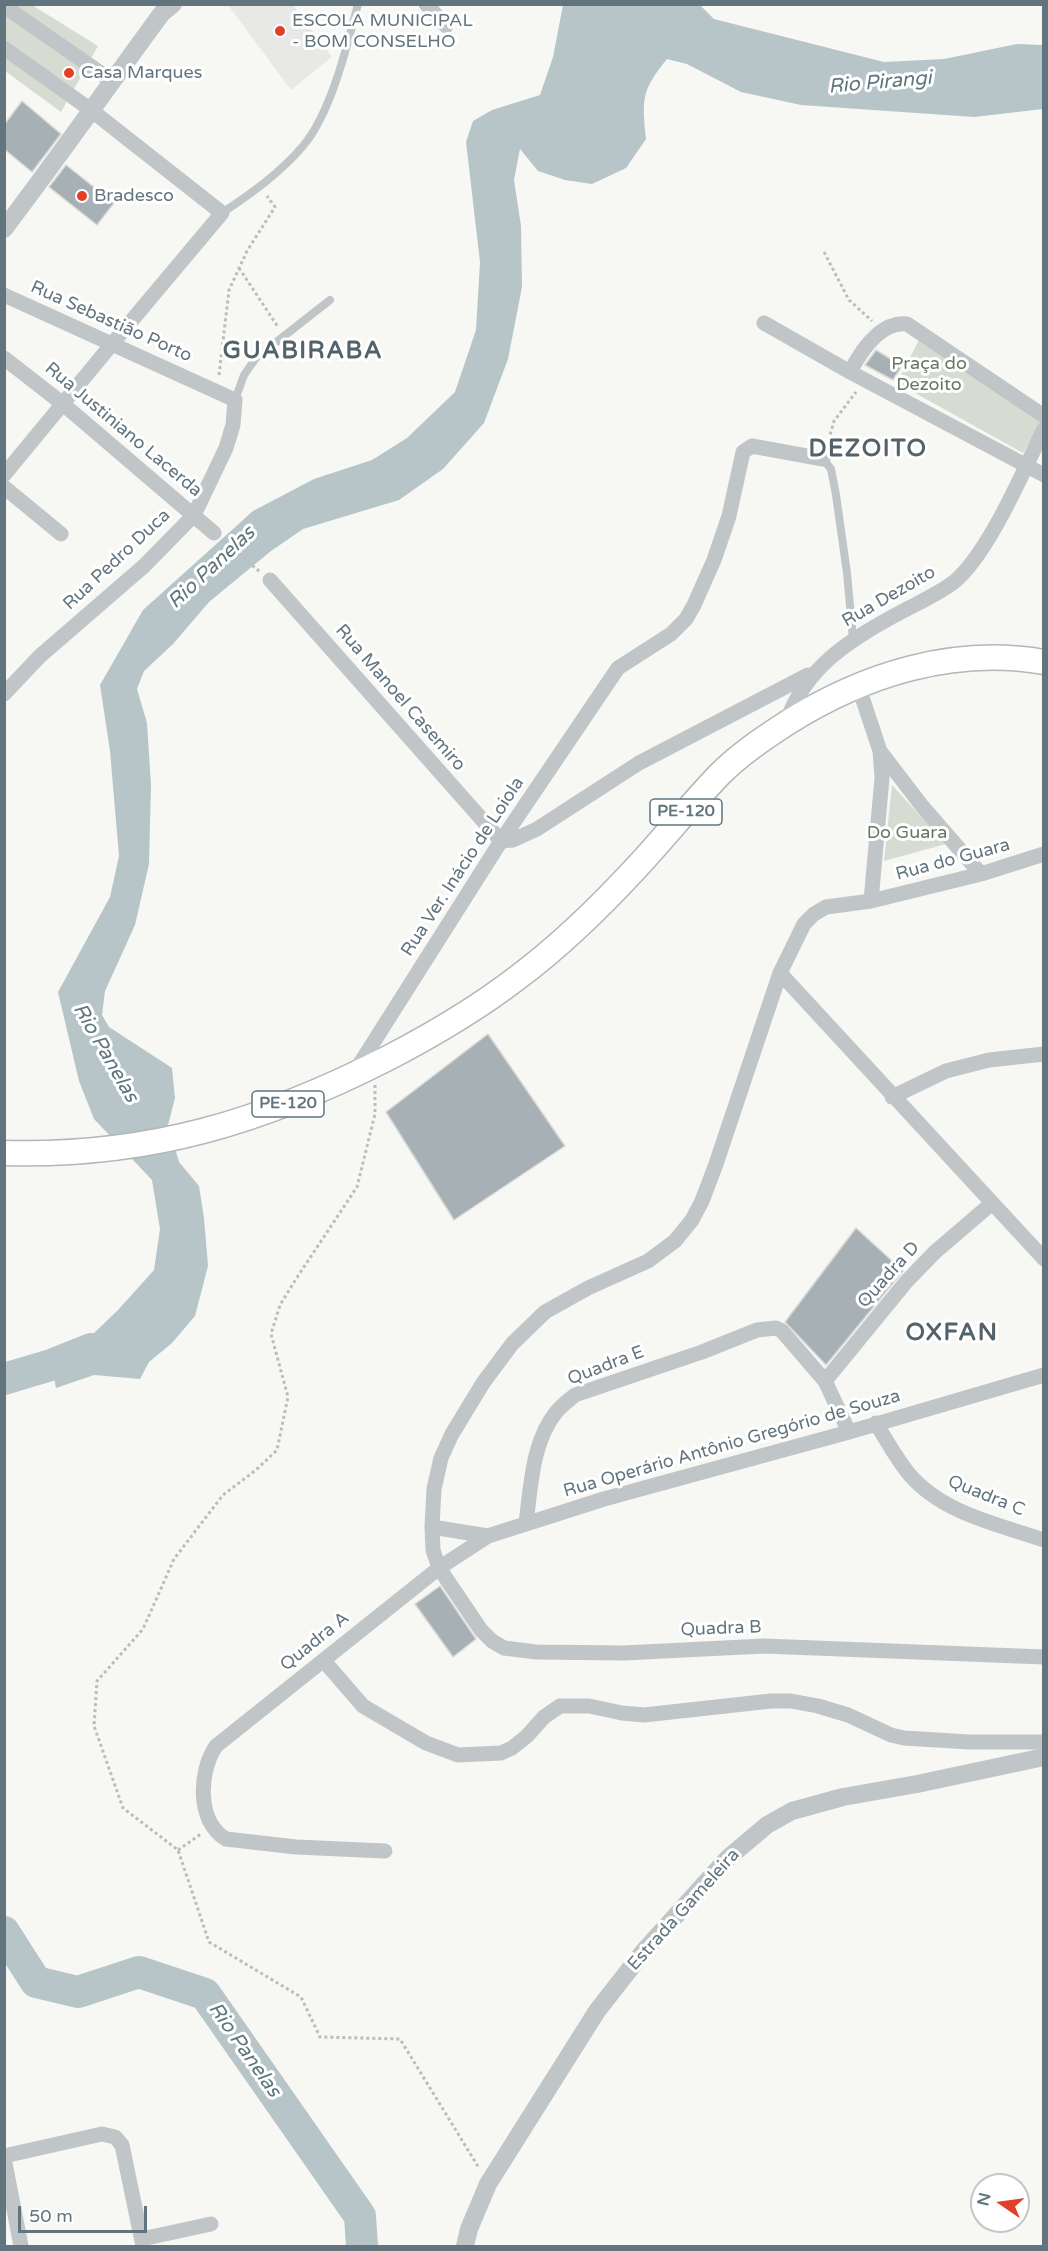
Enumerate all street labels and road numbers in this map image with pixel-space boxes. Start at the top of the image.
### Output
street label: Rua Sebastião Porto [27,277,195,367]
street label: Rua Justiniano Lacerda [40,358,206,502]
street label: Rua Pedro Duca [59,505,175,615]
street label: Rua Dezoito [839,562,939,632]
street label: Rua Manoel Casemiro [330,620,470,776]
street label: Rua Ver. Inácio de Loiola [397,773,529,961]
road number: PE-120 [650,799,722,825]
street label: Rua do Guara [894,834,1012,886]
road number: PE-120 [252,1091,324,1117]
street label: Quadra D [854,1237,924,1313]
street label: Quadra E [565,1342,647,1390]
street label: Rua Operário Antônio Gregório de Souza [561,1385,903,1503]
street label: Quadra C [944,1471,1028,1521]
street label: Quadra A [276,1608,354,1676]
street label: Quadra B [680,1617,762,1641]
street label: Estrada Gameleira [624,1845,744,1975]

